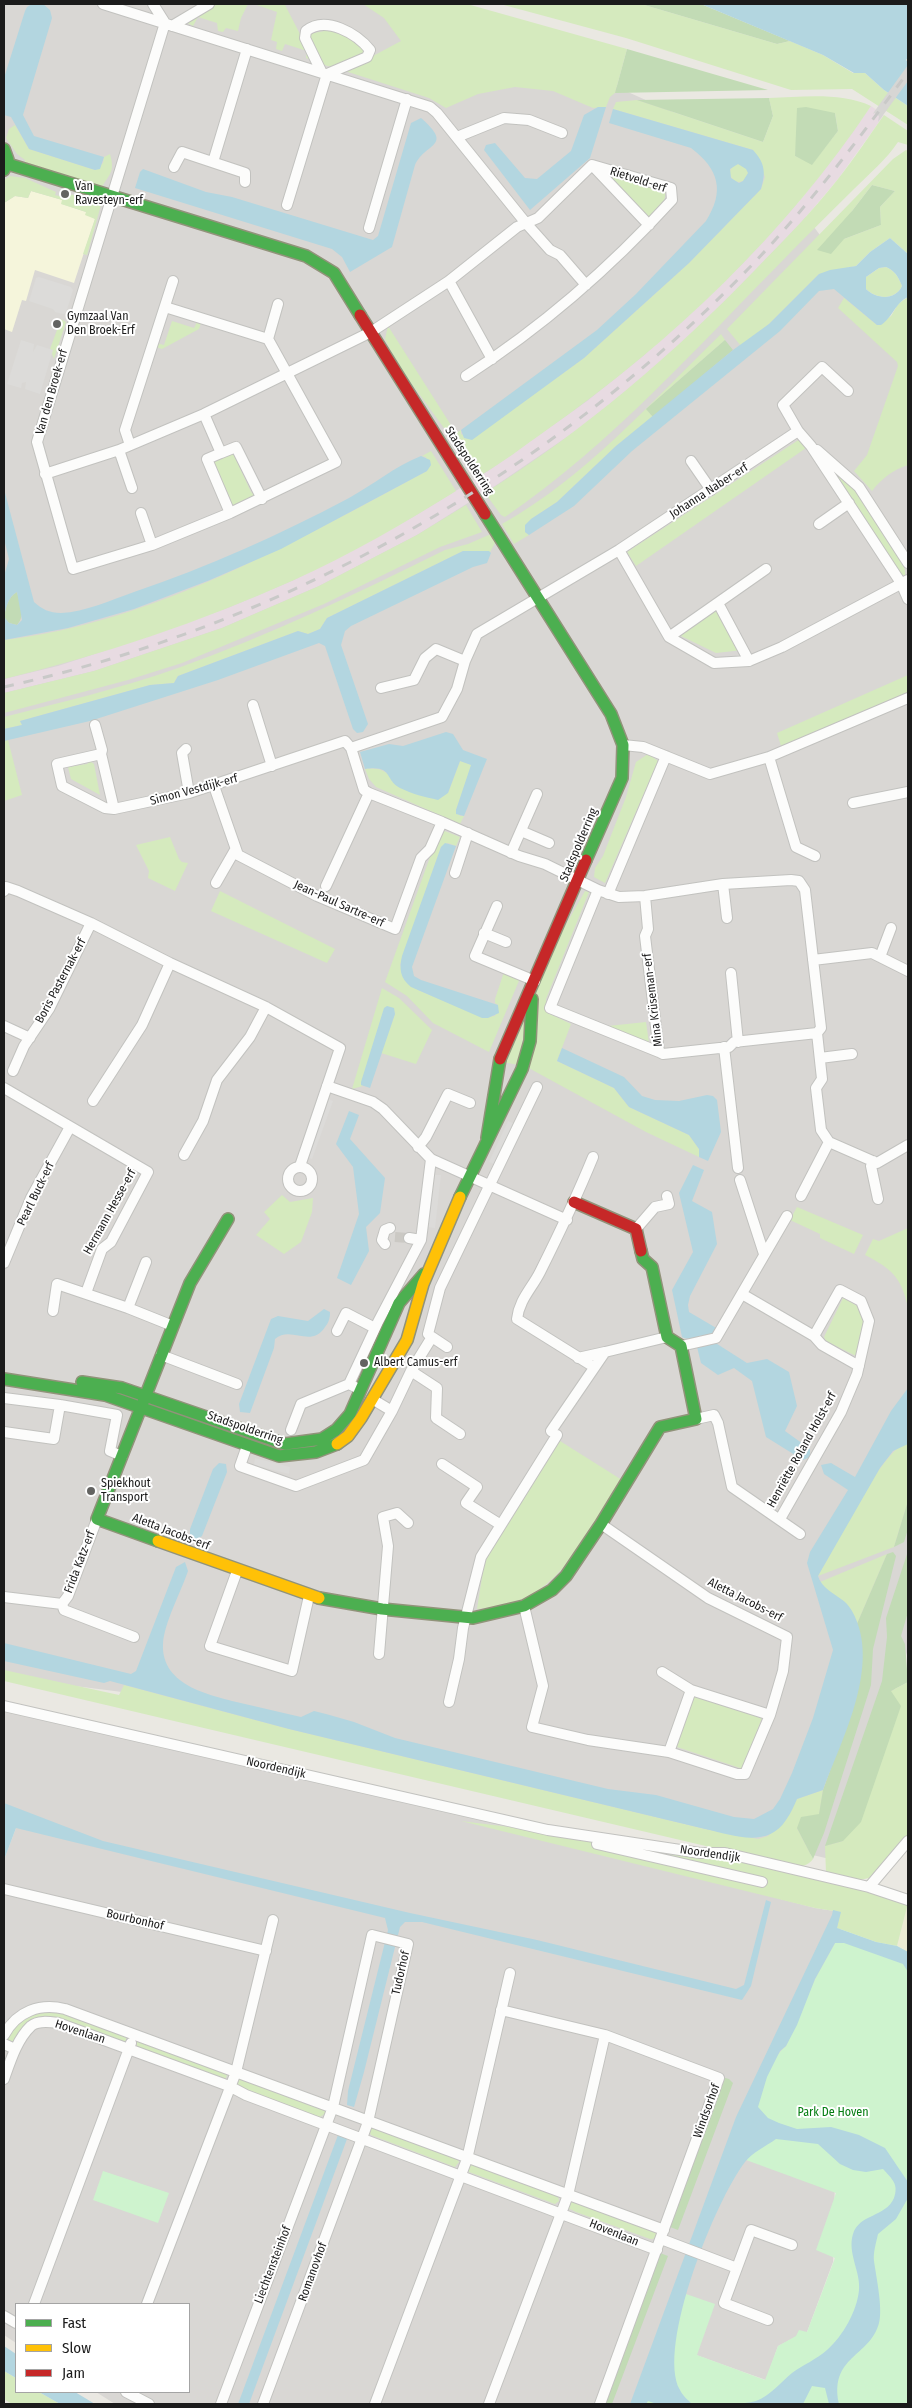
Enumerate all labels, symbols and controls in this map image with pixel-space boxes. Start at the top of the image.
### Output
street label: Rietveld-erf [608,164,668,196]
place label: Van Ravesteyn-erf [75,180,143,208]
marker: Van Ravesteyn-erf [59,188,71,200]
place label: Gymzaal Van Den Broek-Erf [67,310,135,338]
marker: Gymzaal Van Den Broek-Erf [51,318,63,330]
street label: Van den Broek-erf [33,348,71,436]
street label: Stadspolderring [442,424,496,498]
street label: Johanna Naber-erf [667,460,751,522]
street label: Simon Vestdijk-erf [149,771,239,809]
street label: Stadspolderring [557,806,601,884]
street label: Jean-Paul Sartre-erf [292,878,386,930]
street label: Boris Pasternak-erf [33,936,89,1026]
street label: Mina Krüseman-erf [640,952,666,1048]
street label: Pearl Buck-erf [14,1160,58,1228]
street label: Hermann Hesse-erf [81,1167,139,1257]
place label: Albert Camus-erf [374,1356,457,1370]
marker: Albert Camus-erf [358,1357,370,1369]
street label: Henriëtte Roland Holst-erf [764,1390,840,1510]
street label: Stadspolderring [205,1408,285,1448]
place label: Spiekhout Transport [101,1477,151,1505]
marker: Spiekhout Transport [85,1485,97,1497]
street label: Aletta Jacobs-erf [130,1511,212,1553]
street label: Frida Katz-erf [61,1529,99,1595]
street label: Aletta Jacobs-erf [705,1575,785,1625]
street label: Noordendijk [245,1754,307,1782]
street label: Noordendijk [679,1843,741,1865]
street label: Bourbonhof [105,1906,165,1934]
street label: Tudorhof [389,1950,413,1996]
street label: Hovenlaan [53,2017,107,2047]
street label: Windsorhof [691,2082,723,2140]
park label: Park De Hoven [798,2106,868,2120]
street label: Hovenlaan [587,2217,641,2249]
street label: Liechtensteinhof [252,2224,294,2306]
street label: Romanovhof [296,2240,330,2304]
legend [15,2303,190,2393]
text: Fast [62,2314,86,2332]
text: Slow [62,2339,91,2357]
text: Jam [62,2364,85,2382]

